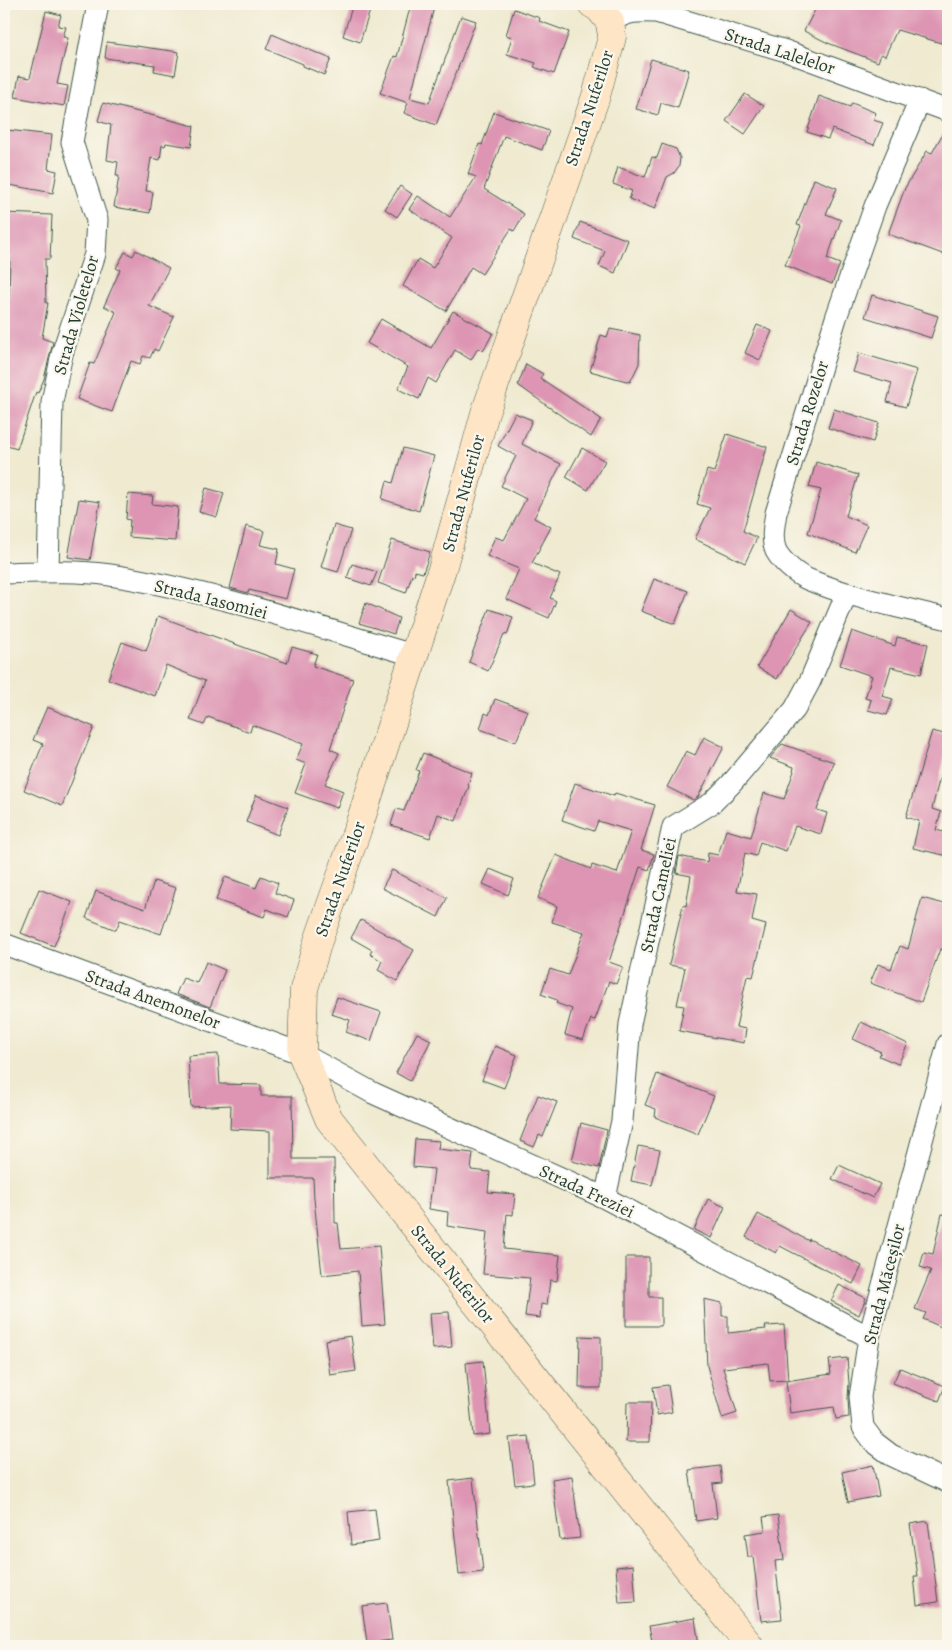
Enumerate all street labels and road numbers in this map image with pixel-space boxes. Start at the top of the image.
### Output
street label: Strada Lalelelor [722,22,838,80]
street label: Strada Nuferilor [559,47,619,169]
street label: Strada Violetelor [47,252,105,378]
street label: Strada Rozelor [780,358,834,468]
street label: Strada Nuferilor [436,431,490,554]
street label: Strada Iasomiei [152,573,270,625]
street label: Strada Nuferilor [309,818,371,940]
street label: Strada Cameliei [634,835,682,955]
street label: Strada Anemonelor [82,963,224,1035]
street label: Strada Freziei [536,1158,638,1224]
street label: Strada Nuferilor [406,1220,500,1329]
street label: Strada Măceșilor [857,1221,911,1347]

